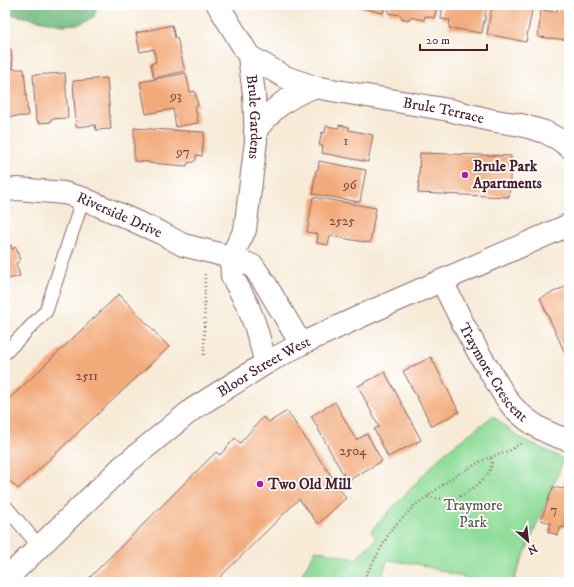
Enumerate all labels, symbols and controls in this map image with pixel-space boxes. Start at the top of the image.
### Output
scale bar [420,26,487,52]
text: 20 m [426,33,450,48]
street label: Brule Gardens [242,73,265,160]
house number: 93 [169,88,182,104]
street label: Brule Terrace [401,93,486,128]
house number: 1 [344,133,349,149]
house number: 97 [175,144,190,160]
place label: Brule Park Apartments [472,157,542,193]
marker: Brule Park Apartments [460,170,470,180]
house number: 96 [342,177,358,193]
street label: Riverside Drive [74,188,165,242]
house number: 2525 [329,213,355,229]
street label: Traymore Crescent [454,320,532,426]
street label: Bloor Street West [214,332,314,401]
house number: 2511 [76,368,98,384]
house number: 2504 [339,443,367,459]
place label: Two Old Mill [267,475,352,494]
marker: Two Old Mill [255,479,265,489]
park label: Traymore Park [443,496,503,532]
house number: 7 [551,502,558,518]
north arrow [508,521,548,561]
text: N [525,541,539,557]

